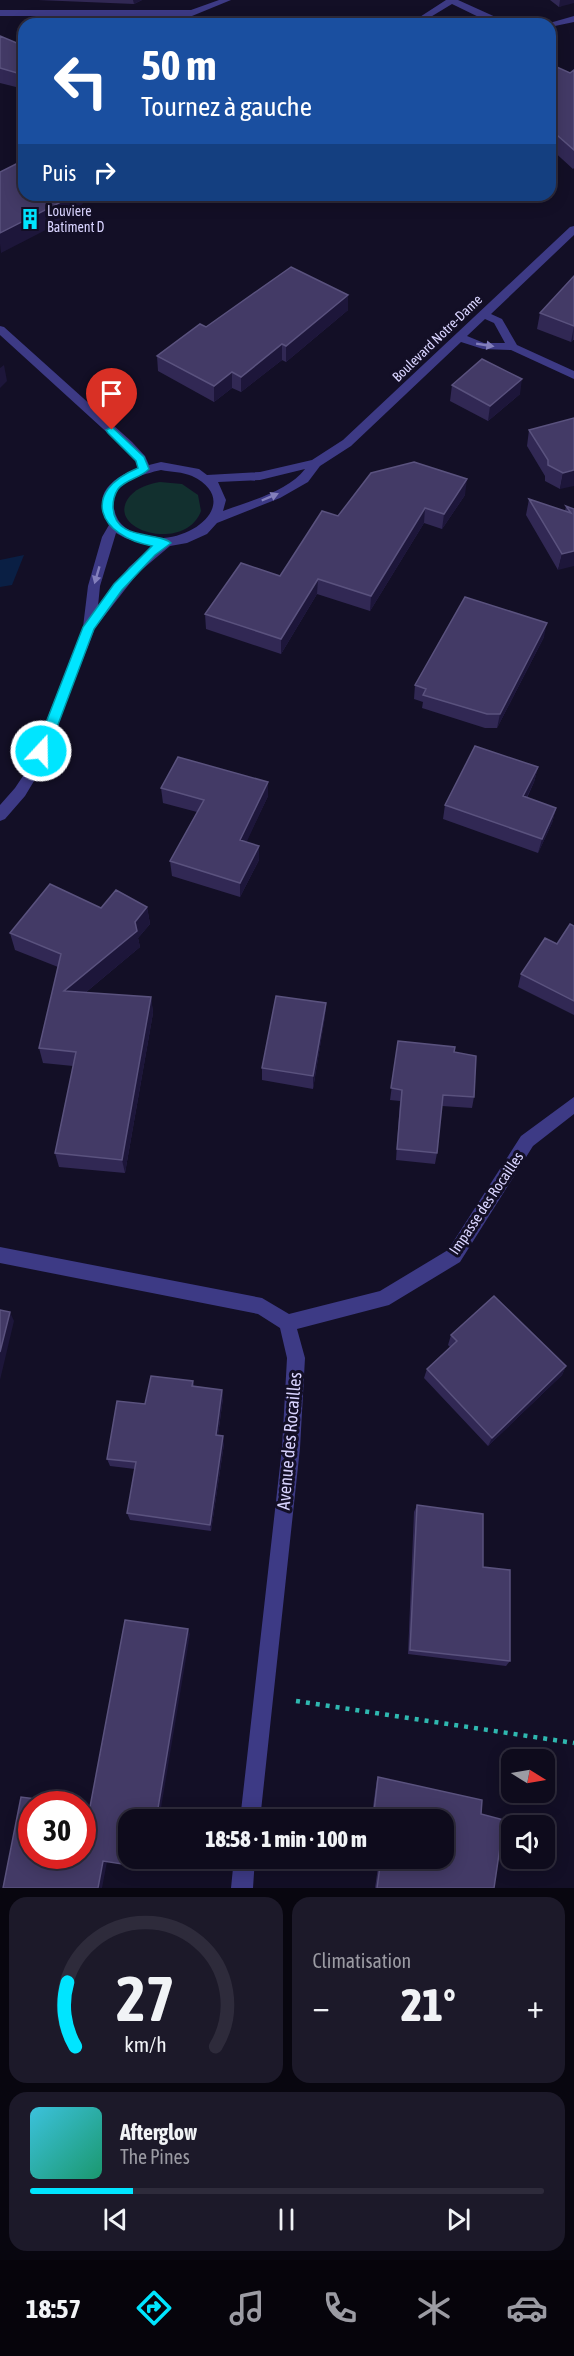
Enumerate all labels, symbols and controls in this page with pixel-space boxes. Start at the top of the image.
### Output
text: 50 m [141,41,216,89]
icon: left [42,42,120,120]
text: Tournez à gauche [141,91,312,122]
icon: right [88,156,121,189]
text: Puis [42,160,76,186]
place label: Louviere Batiment D [47,203,105,235]
building icon: Louviere Batiment D [18,207,42,231]
street label: Boulevard Notre-Dame [389,291,485,385]
one-way arrow [476,340,495,349]
pin [86,368,137,430]
icon: arrive [95,377,128,410]
one-way arrow [261,492,279,502]
one-way arrow [92,566,101,584]
position arrow [9,719,73,783]
street label: Impasse des Rocailles [445,1149,527,1257]
street label: Avenue des Rocailles [273,1371,305,1511]
north arrow [501,1749,555,1803]
map controls [501,1749,555,1869]
speed limit sign: 30 [18,1791,96,1869]
button: sound [501,1815,555,1869]
text: 18:58 · 1 min · 100 m [205,1826,367,1852]
text: Climatisation [313,1949,411,1972]
text: 27 [116,1963,175,2034]
text: 21° [401,1979,456,2031]
text: − [313,1987,330,2025]
text: + [527,1987,544,2025]
text: km/h [124,2032,167,2057]
text: Afterglow [120,2119,197,2145]
text: The Pines [120,2145,190,2168]
icon: previous [99,2203,132,2236]
icon: pause [270,2203,303,2236]
icon: next [442,2203,475,2236]
icon: directions [133,2287,175,2329]
icon: music [226,2287,268,2329]
icon: phone [319,2287,361,2329]
icon: climate [413,2287,455,2329]
icon: car [506,2287,548,2329]
text: 18:57 [26,2293,81,2324]

